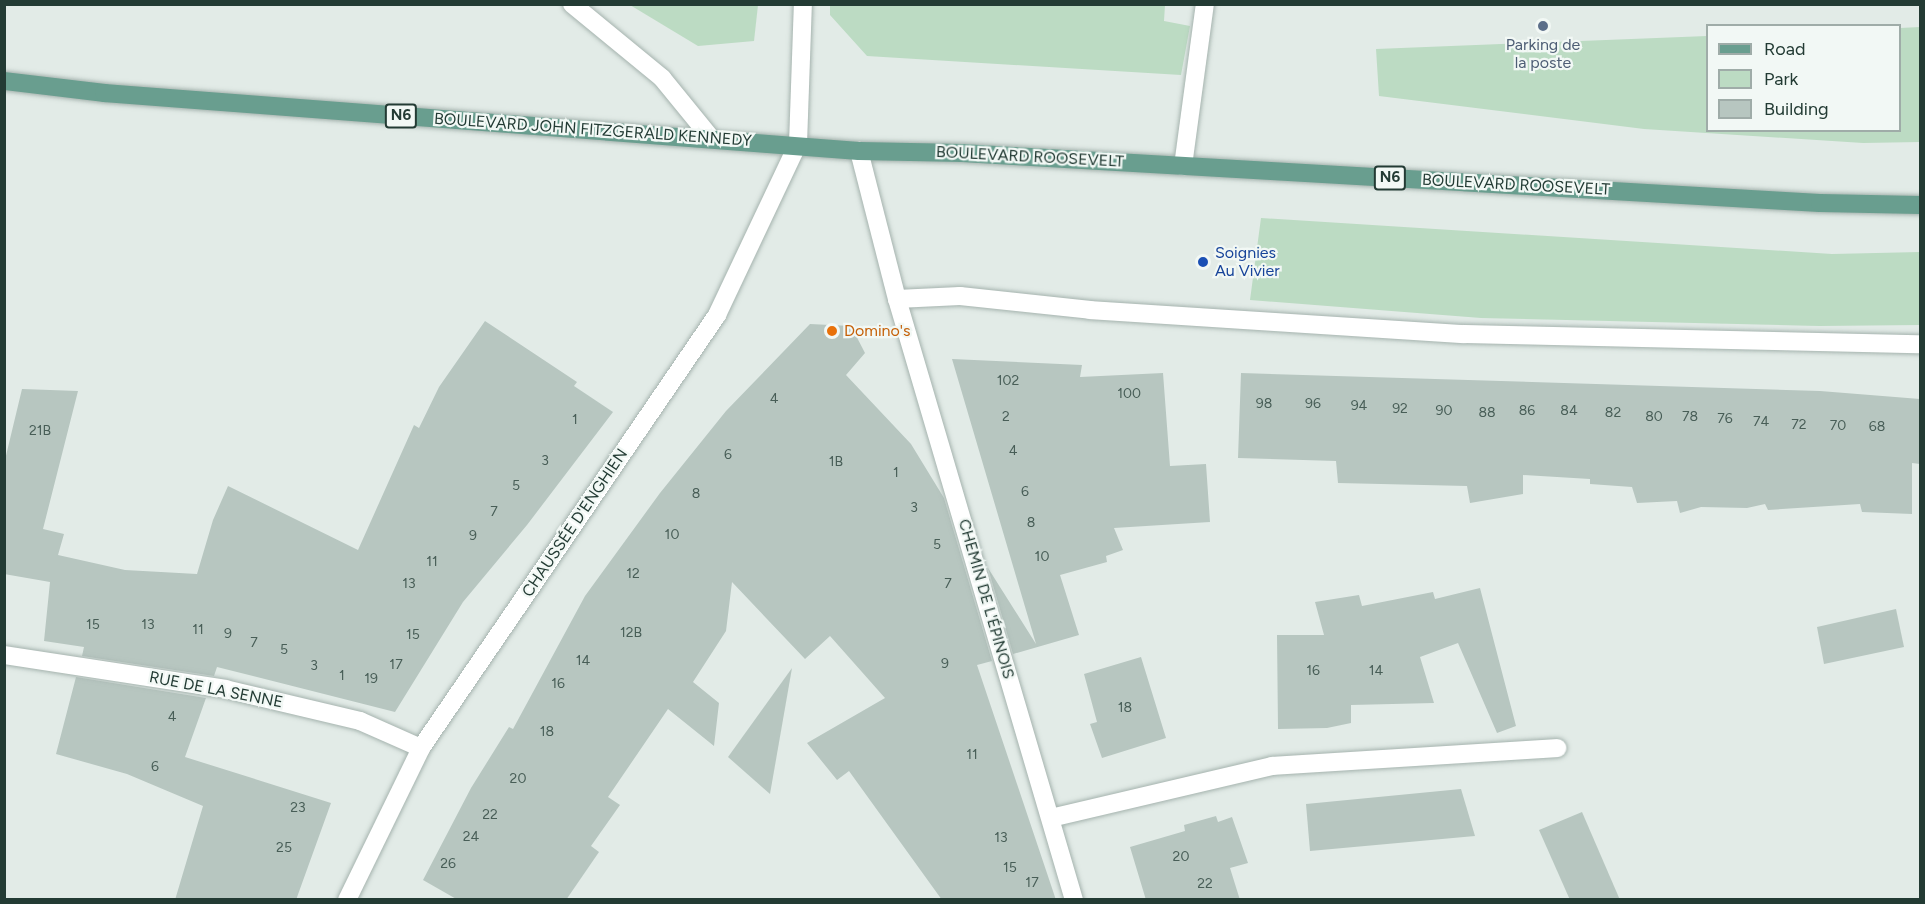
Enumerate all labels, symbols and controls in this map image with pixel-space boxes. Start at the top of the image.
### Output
marker: Parking de la poste [1536,19,1550,33]
legend [1706,24,1901,132]
place label: Parking de la poste [1506,35,1580,73]
text: Road [1764,38,1805,60]
text: Park [1764,68,1798,90]
text: Building [1764,98,1829,120]
road number: N6 [384,104,418,128]
street label: BOULEVARD JOHN FITZGERALD KENNEDY [434,109,752,151]
street label: BOULEVARD ROOSEVELT [936,142,1124,172]
road number: N6 [1374,166,1406,190]
street label: BOULEVARD ROOSEVELT [1422,170,1610,200]
place label: Soignies Au Vivier [1215,243,1280,281]
marker: Soignies Au Vivier [1196,255,1210,269]
place label: Domino's [844,321,910,341]
marker: Domino's [825,324,839,338]
house number: 102 [997,373,1019,389]
house number: 100 [1117,386,1141,402]
house number: 4 [770,391,778,407]
house number: 98 [1256,396,1272,412]
house number: 96 [1305,396,1321,412]
house number: 94 [1351,398,1367,414]
house number: 92 [1392,401,1408,417]
house number: 90 [1436,403,1452,419]
house number: 86 [1519,403,1535,419]
house number: 84 [1560,403,1578,419]
house number: 88 [1478,405,1496,421]
house number: 82 [1605,405,1621,421]
house number: 2 [1002,409,1010,425]
house number: 80 [1645,409,1663,425]
house number: 78 [1682,409,1698,425]
house number: 76 [1717,411,1733,427]
house number: 1 [572,412,578,428]
house number: 74 [1753,414,1769,430]
house number: 72 [1791,417,1807,433]
house number: 70 [1830,418,1846,434]
house number: 68 [1869,419,1885,435]
house number: 21B [29,423,51,439]
house number: 4 [1009,443,1017,459]
street label: CHAUSSÉE D'ENGHIEN [518,445,632,601]
house number: 6 [724,447,732,463]
house number: 3 [541,453,549,469]
house number: 1B [829,454,843,470]
house number: 1 [893,465,899,481]
house number: 5 [512,478,520,494]
house number: 6 [1021,484,1029,500]
house number: 8 [692,486,700,502]
house number: 3 [910,500,918,516]
house number: 7 [490,504,498,520]
house number: 8 [1027,515,1035,531]
street label: CHEMIN DE L'ÉPINOIS [954,517,1018,681]
house number: 10 [665,527,679,543]
house number: 9 [469,528,477,544]
house number: 5 [933,537,941,553]
house number: 10 [1035,549,1049,565]
house number: 11 [426,554,438,570]
house number: 12 [626,566,640,582]
house number: 13 [402,576,416,592]
house number: 7 [944,576,952,592]
house number: 15 [86,617,100,633]
house number: 13 [141,617,155,633]
house number: 11 [192,622,204,638]
house number: 12B [620,625,642,641]
house number: 9 [224,626,232,642]
house number: 15 [406,627,420,643]
house number: 7 [250,635,258,651]
house number: 5 [280,642,288,658]
house number: 14 [576,653,590,669]
house number: 9 [941,656,949,672]
house number: 17 [389,657,403,673]
house number: 3 [310,658,318,674]
house number: 16 [1306,663,1320,679]
house number: 14 [1369,663,1383,679]
street label: RUE DE LA SENNE [148,668,284,712]
house number: 1 [339,668,345,684]
house number: 19 [364,671,378,687]
house number: 16 [551,676,565,692]
house number: 18 [1118,700,1132,716]
house number: 4 [168,709,176,725]
house number: 18 [540,724,554,740]
house number: 11 [966,747,978,763]
house number: 6 [151,759,159,775]
house number: 20 [510,771,526,787]
house number: 23 [290,800,306,816]
house number: 22 [482,807,498,823]
house number: 24 [463,829,479,845]
house number: 13 [994,830,1008,846]
house number: 25 [276,840,292,856]
house number: 20 [1173,849,1189,865]
house number: 26 [440,856,456,872]
house number: 15 [1003,860,1017,876]
house number: 17 [1025,875,1039,891]
house number: 22 [1197,876,1213,892]

